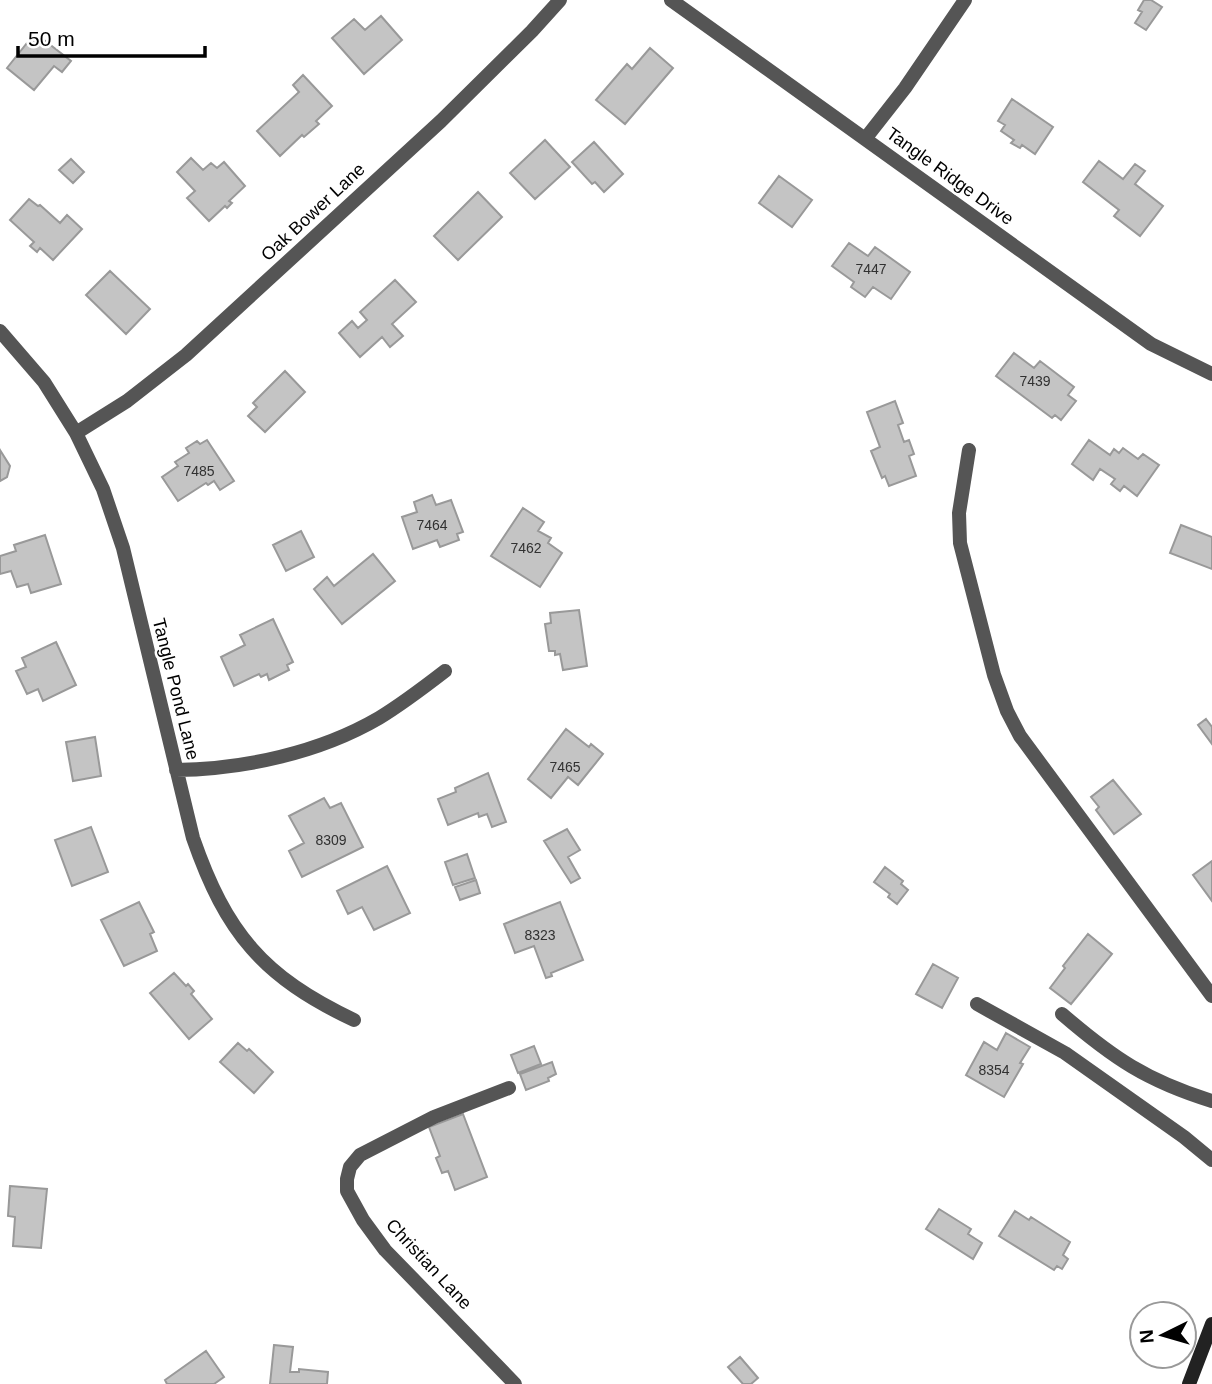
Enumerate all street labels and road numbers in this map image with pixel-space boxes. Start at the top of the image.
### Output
street label: Tangle Ridge Drive [883,123,1017,229]
street label: Oak Bower Lane [257,159,369,265]
street label: Tangle Pond Lane [149,616,203,762]
street label: Christian Lane [382,1215,476,1313]

